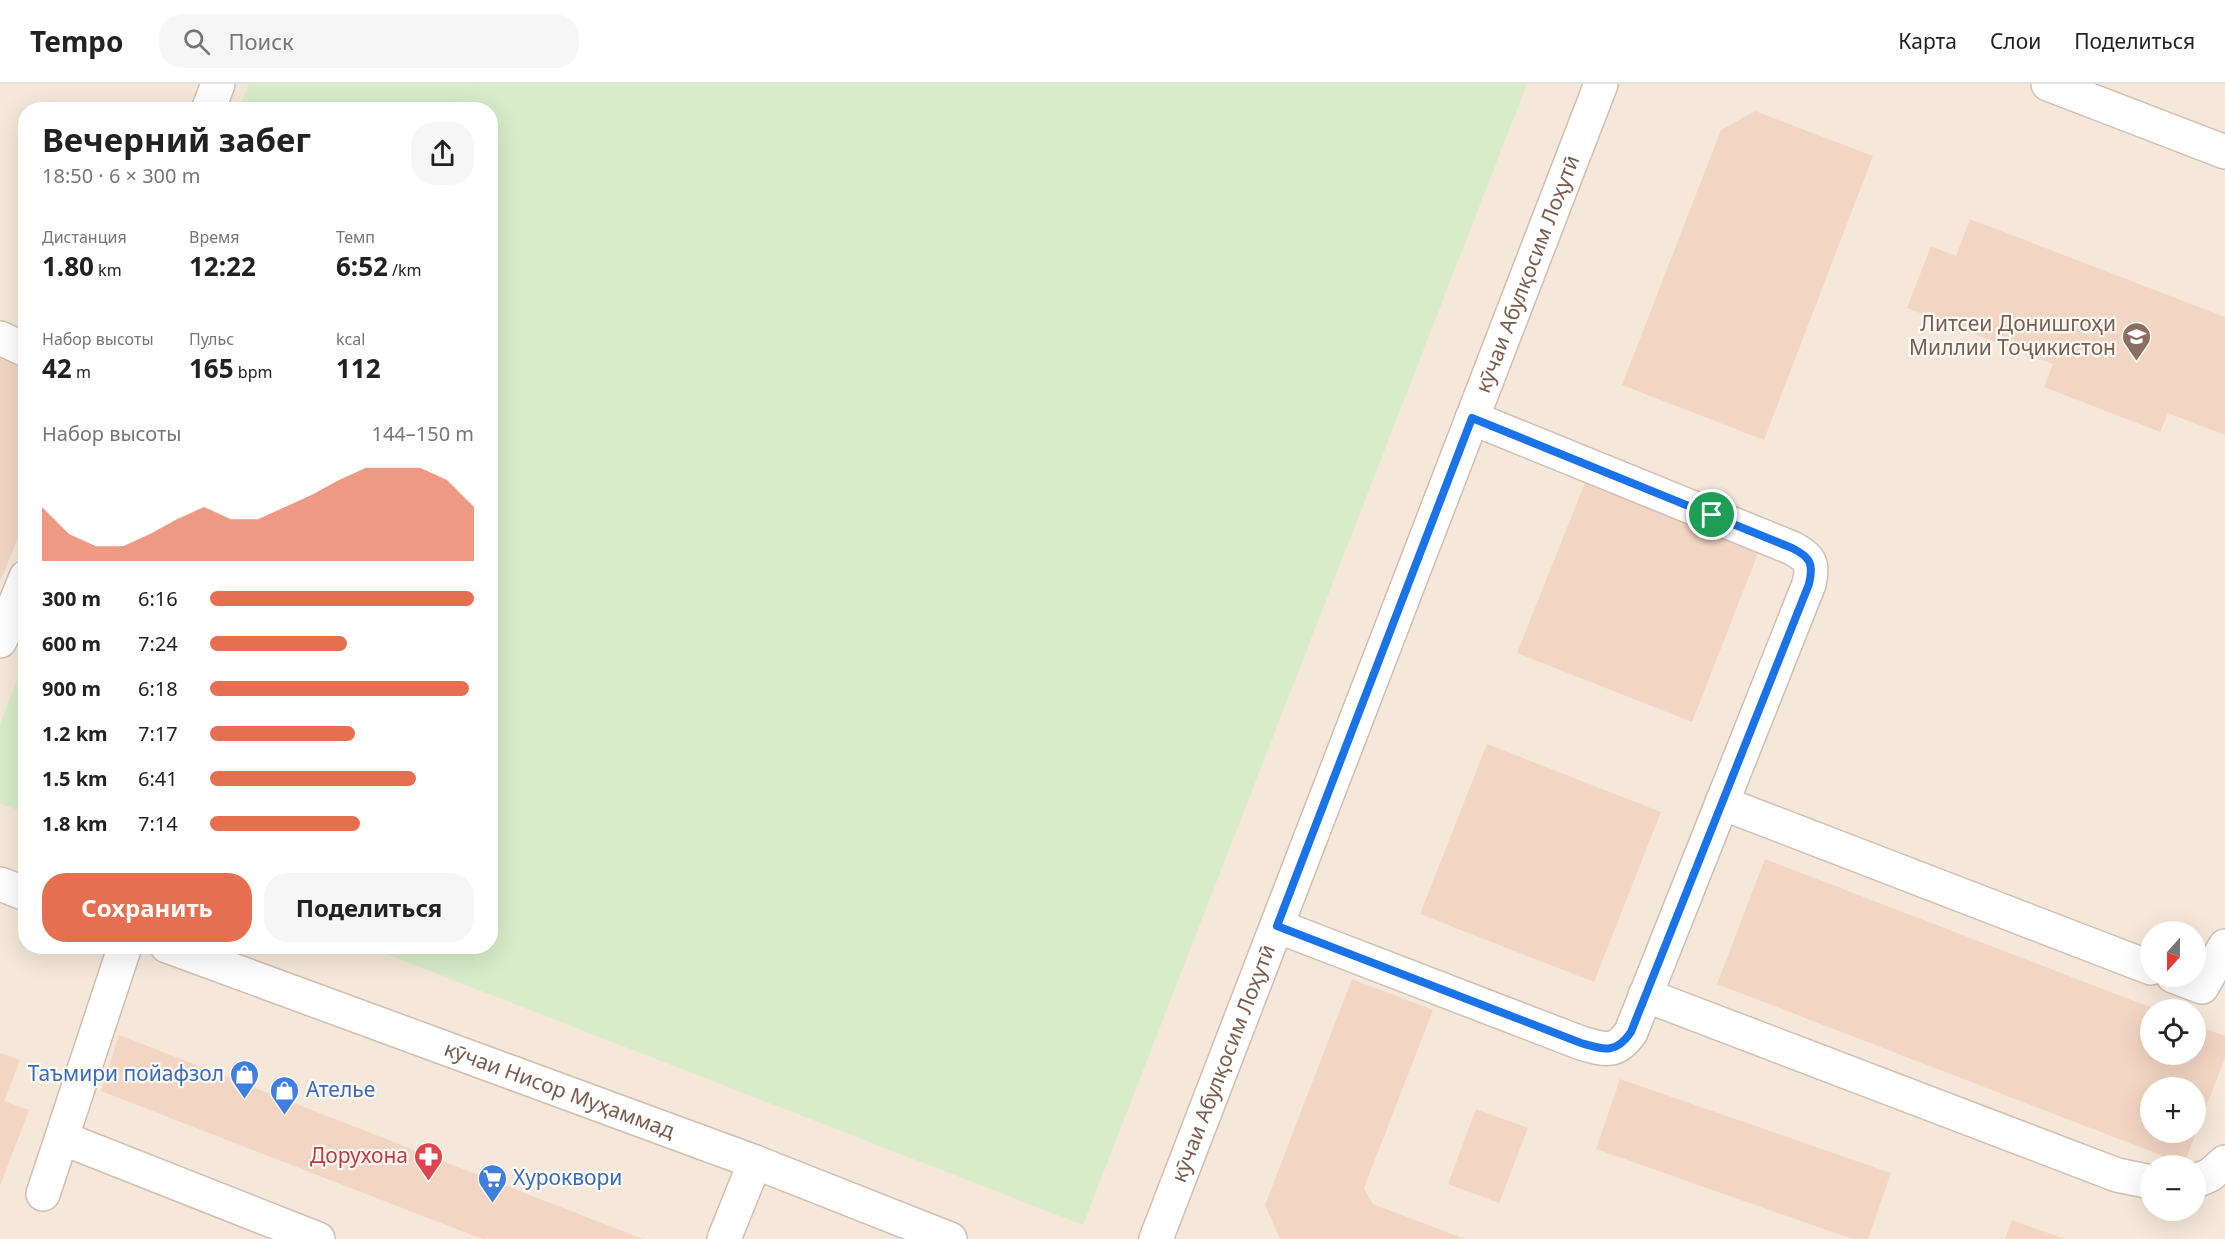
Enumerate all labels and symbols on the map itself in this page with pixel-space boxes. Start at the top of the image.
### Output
street label: кӯчаи Абулқосим Лоҳутӣ [1468,151,1585,397]
place label: Литсеи Донишгоҳи Миллии Тоҷикистон [1909,309,2116,361]
school or university icon: Литсеи Донишгоҳи Миллии Тоҷикистон [2121,320,2153,362]
pin [1686,489,1737,540]
north arrow [2140,921,2206,987]
street label: кӯчаи Абулқосим Лоҳутӣ [1164,940,1281,1186]
street label: кӯчаи Нисор Муҳаммад [441,1034,679,1144]
shop icon: Таъмири пойафзол [229,1058,261,1100]
place label: Таъмири пойафзол [28,1059,224,1087]
shop icon: Ателье [269,1074,301,1116]
place label: Ателье [306,1075,375,1103]
pharmacy icon: Дорухона [413,1140,445,1182]
place label: Дорухона [310,1141,408,1169]
supermarket icon: Хуроквори [476,1162,508,1204]
place label: Хуроквори [513,1163,622,1191]

